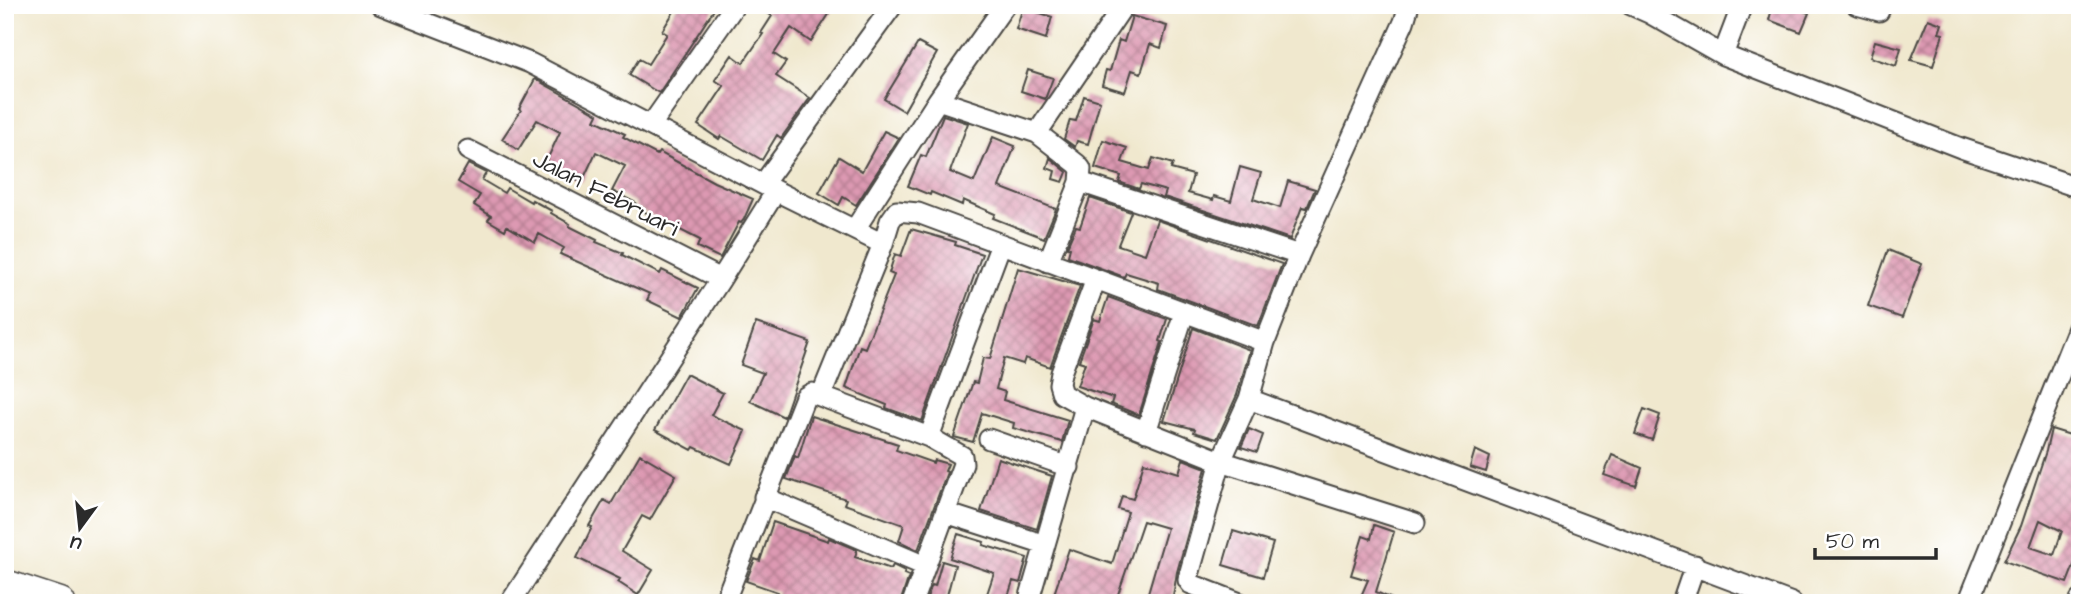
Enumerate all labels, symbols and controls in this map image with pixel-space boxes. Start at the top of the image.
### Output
street label: Jalan Februari [526,142,685,246]
north arrow [46,492,116,562]
scale bar [1815,517,1936,561]
text: 50 m [1826,527,1880,556]
text: U [67,528,85,557]

